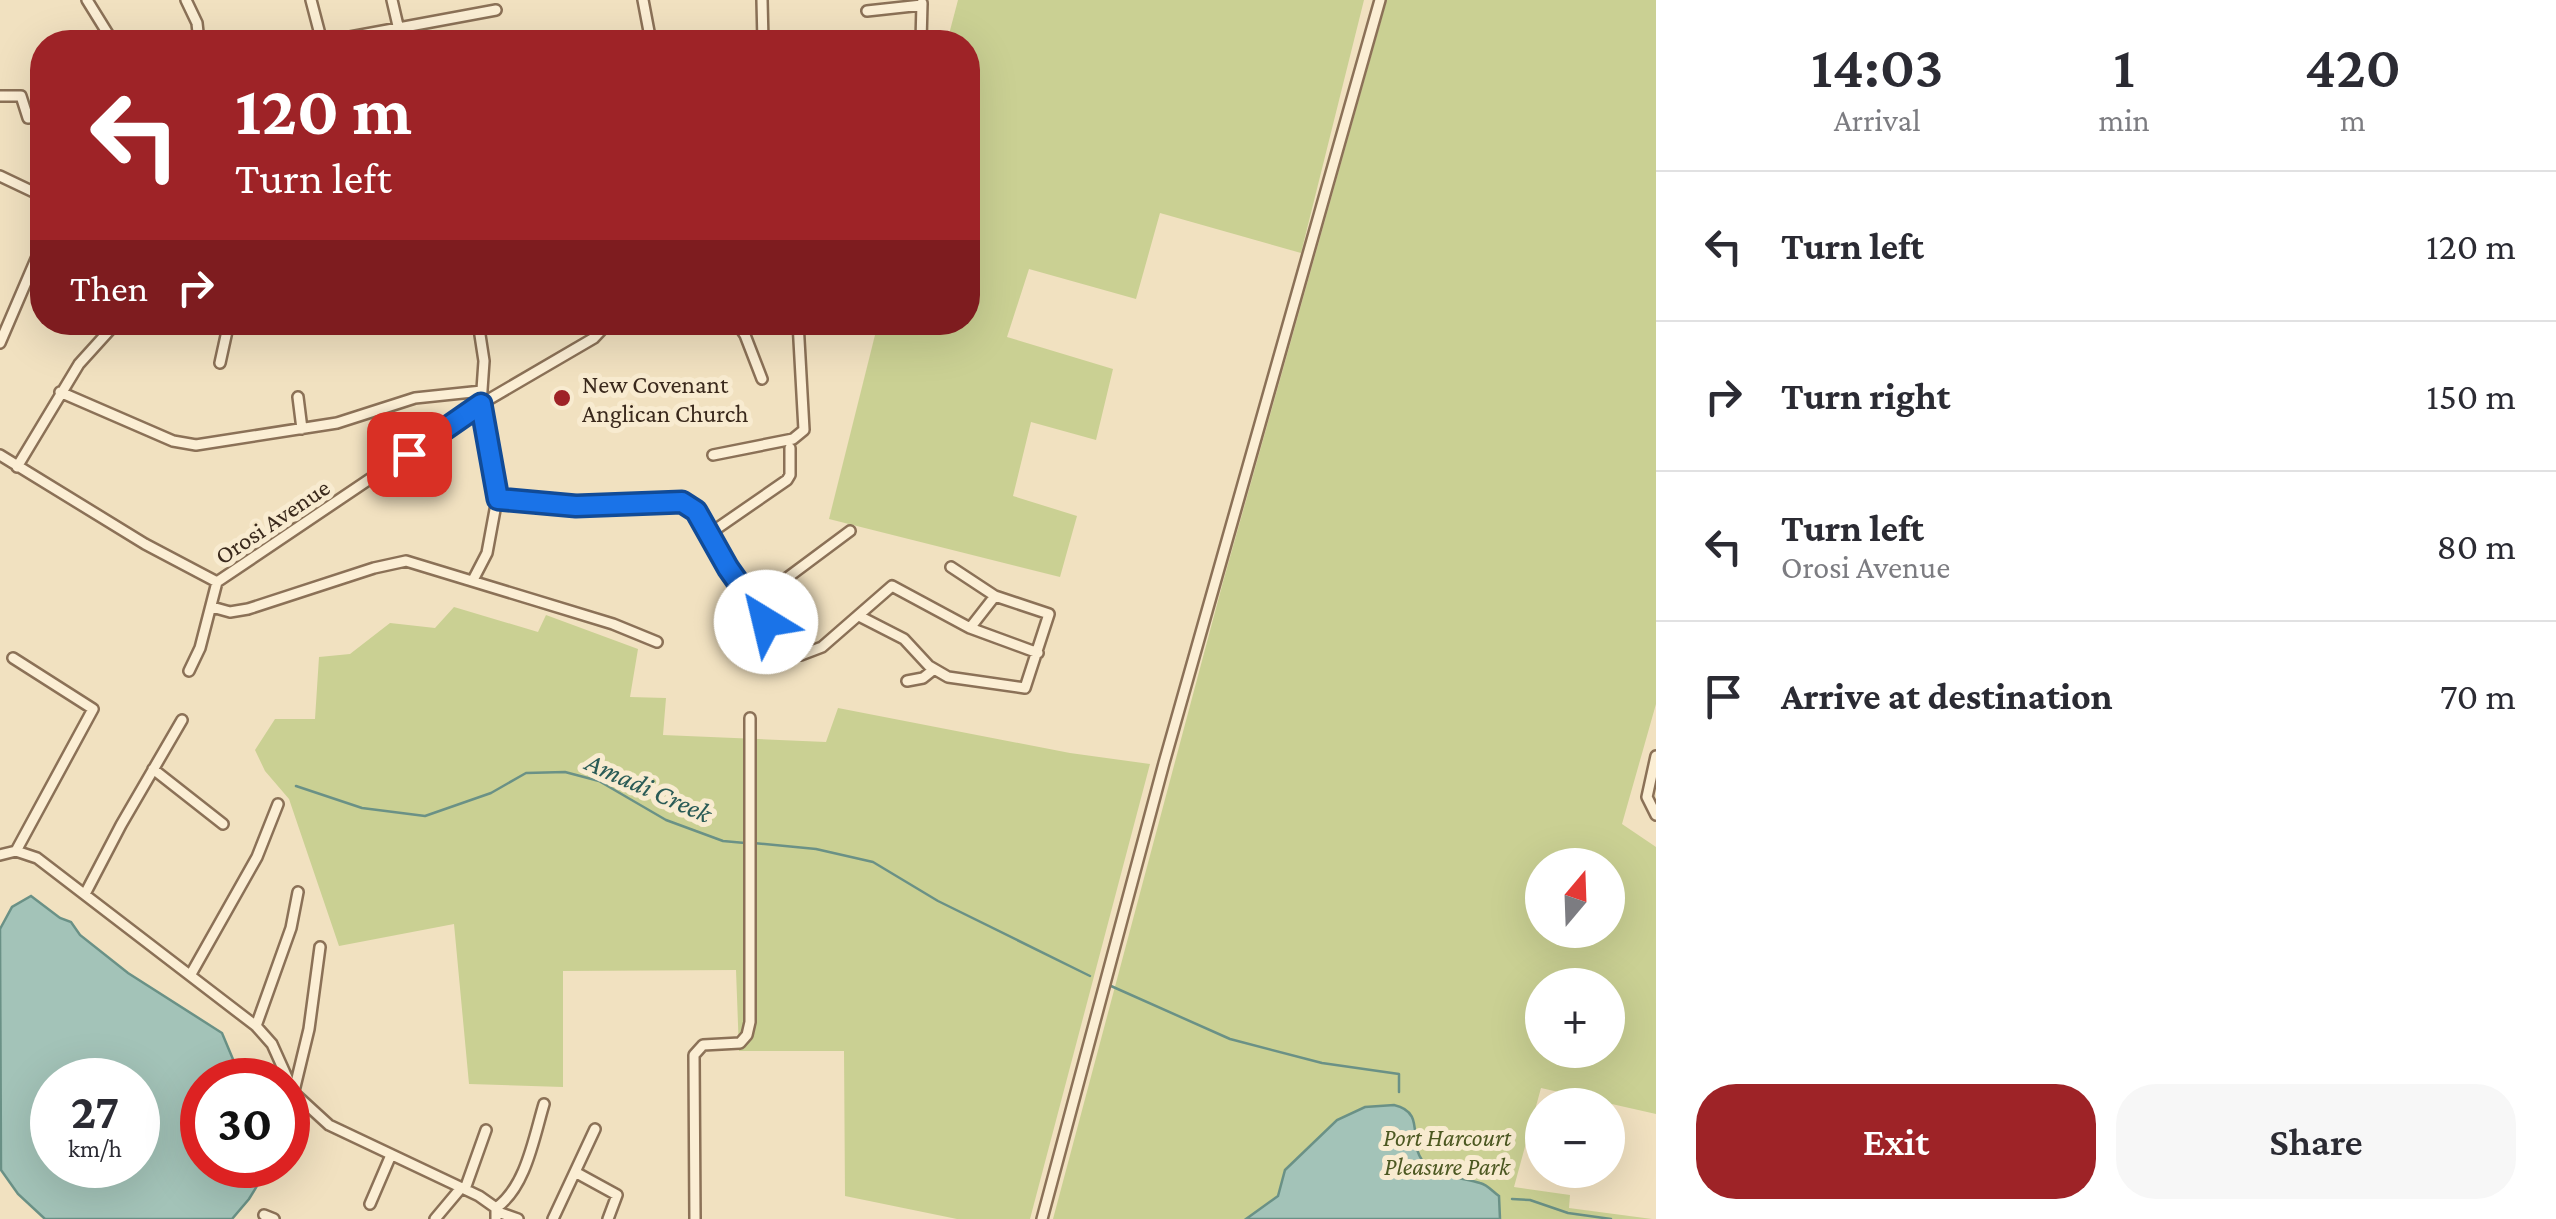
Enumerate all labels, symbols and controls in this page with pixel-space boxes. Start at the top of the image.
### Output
text: 14:03 [1811,33,1943,100]
text: 1 [2113,33,2135,100]
text: 420 [2305,33,2401,100]
icon: left [70,70,200,200]
text: 120 m [235,71,412,149]
text: Arrival [1834,102,1921,138]
text: min [2098,102,2150,138]
text: m [2340,102,2366,138]
text: Turn left [235,153,392,203]
icon: left [1696,219,1751,274]
text: Turn left [1781,225,1924,267]
text: 120 m [2426,225,2516,267]
icon: right [168,260,223,315]
text: Then [70,267,148,309]
icon: right [1696,369,1751,424]
place label: New Covenant Anglican Church [582,371,748,428]
text: Turn right [1781,375,1950,417]
text: 150 m [2426,375,2516,417]
marker: New Covenant Anglican Church [551,387,573,409]
pin [367,412,452,497]
icon: arrive [382,427,437,482]
street label: Orosi Avenue [210,473,335,570]
text: Turn left [1781,507,1924,549]
icon: left [1696,519,1751,574]
text: 80 m [2436,525,2516,567]
text: Orosi Avenue [1781,549,1950,585]
position arrow [714,570,818,674]
icon: arrive [1696,669,1751,724]
text: Arrive at destination [1781,675,2113,717]
text: 70 m [2440,675,2516,717]
water label: Amadi Creek [579,745,718,830]
north arrow [1525,848,1625,948]
map controls [1525,848,1625,1188]
button: + [1525,968,1625,1068]
speed limit sign: 30 [180,1058,310,1188]
text: 27 [71,1083,119,1139]
button: Exit [1696,1084,2096,1199]
button: Share [2116,1084,2516,1199]
button: − [1525,1088,1625,1188]
park label: Port Harcourt Pleasure Park [1383,1124,1512,1180]
text: km/h [68,1135,122,1162]

